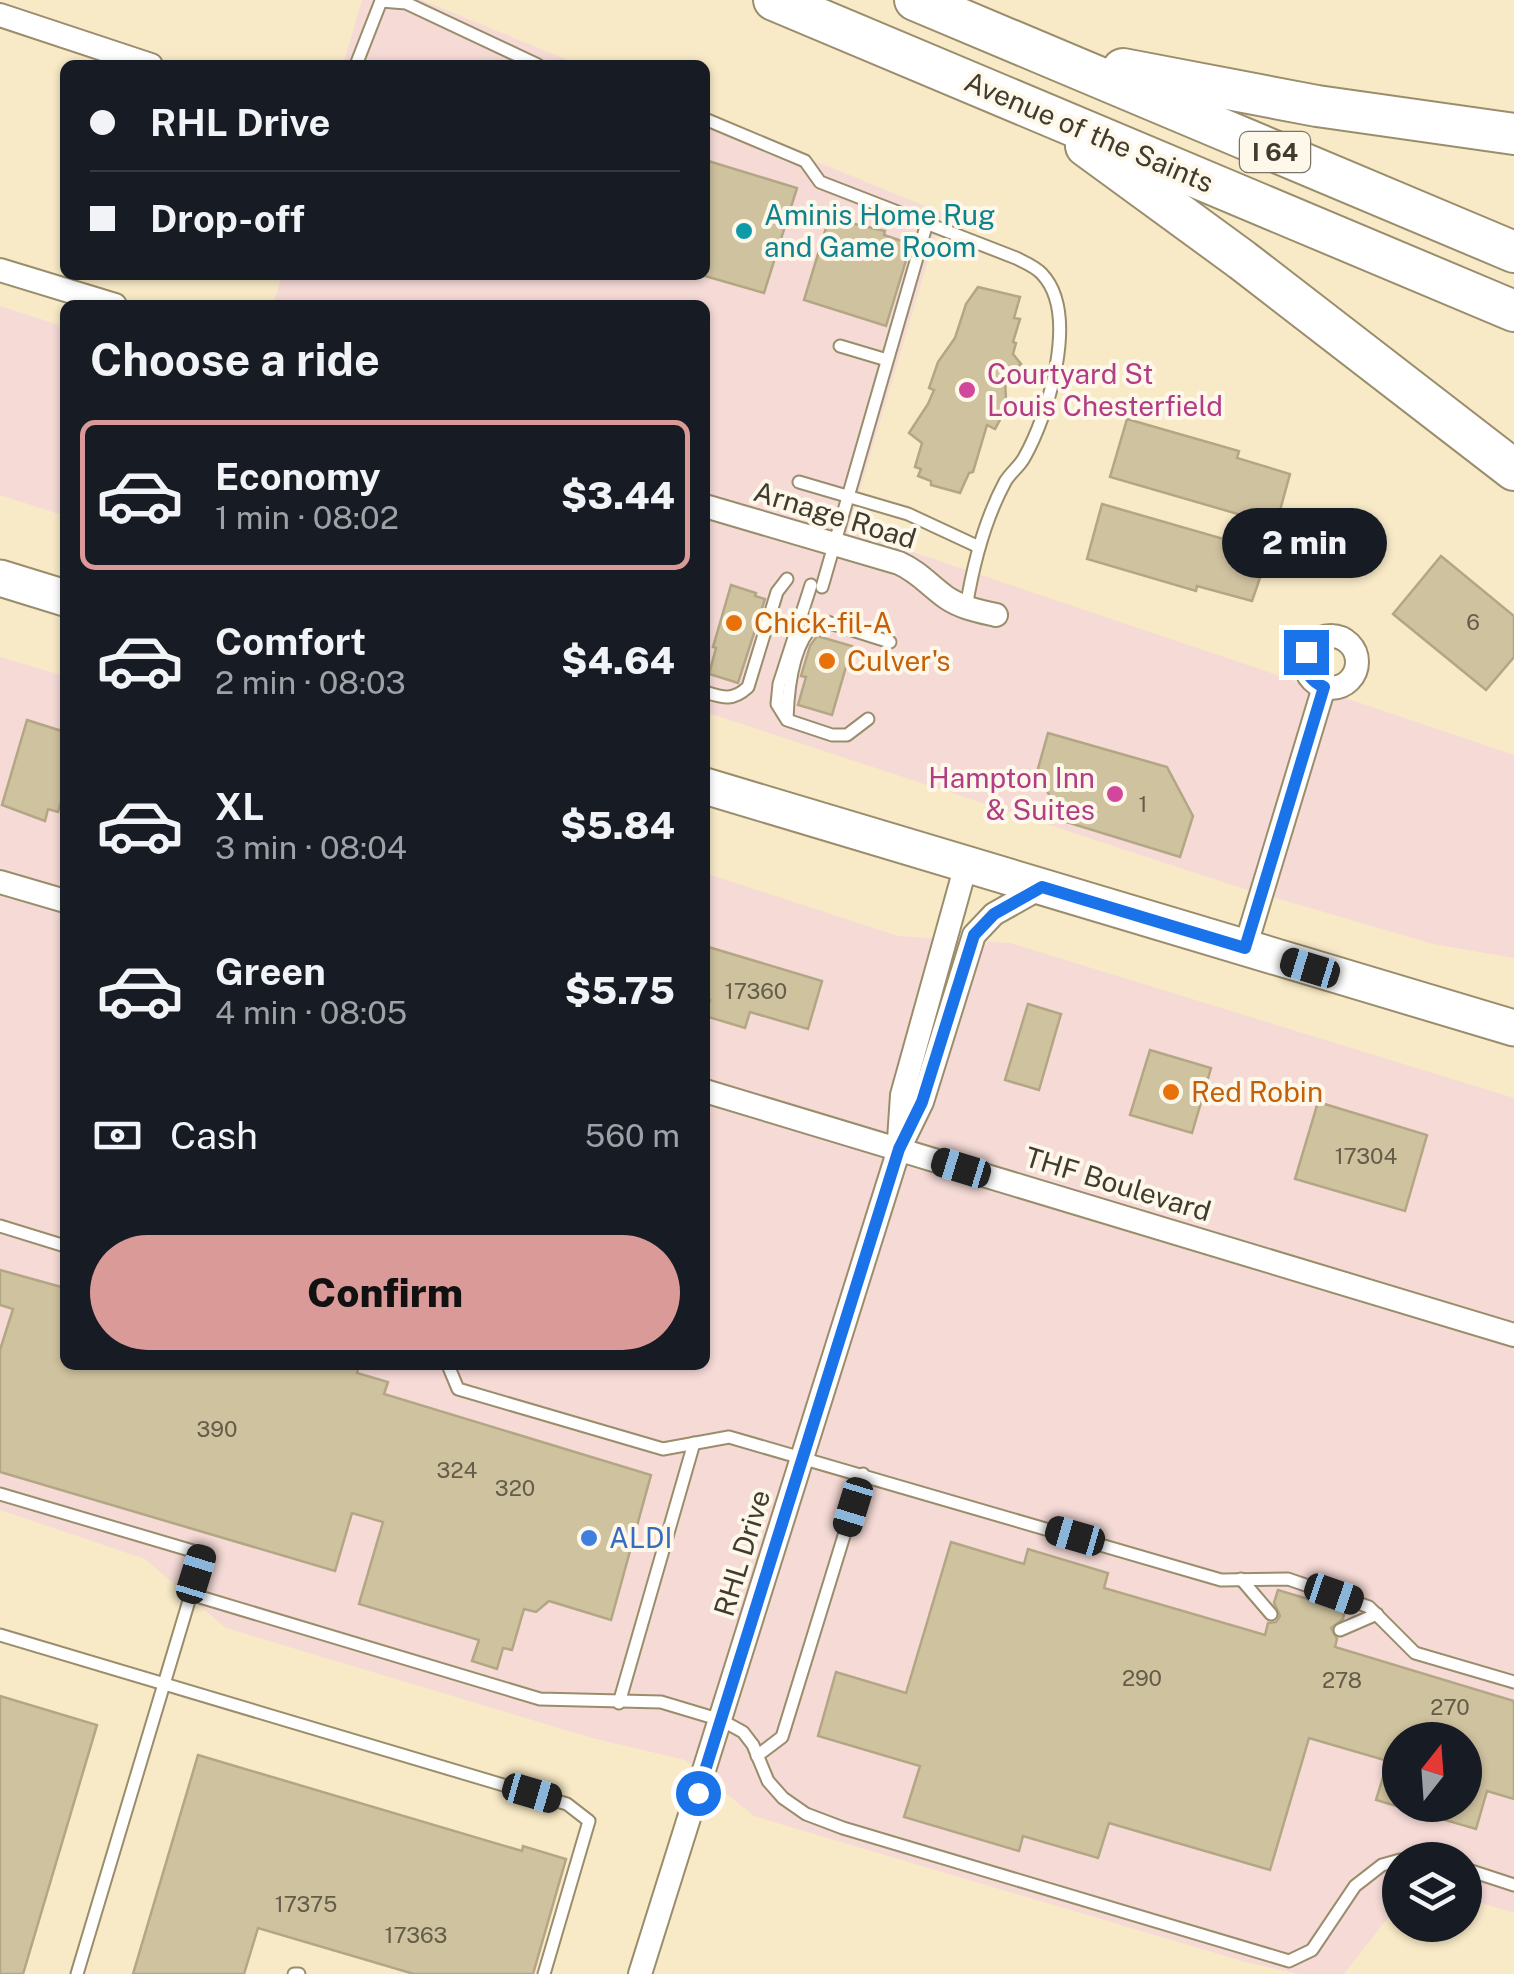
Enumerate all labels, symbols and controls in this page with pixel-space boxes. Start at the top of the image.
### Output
street label: Avenue of the Saints [960,64,1219,199]
text: RHL Drive [150,100,331,145]
road number: I 64 [1240,132,1310,172]
text: Drop-off [150,196,305,241]
place label: Aminis Home Rug and Game Room [764,198,995,263]
marker: Aminis Home Rug and Game Room [733,220,755,242]
text: Choose a ride [90,333,380,386]
place label: Courtyard St Louis Chesterfield [987,357,1223,422]
marker: Courtyard St Louis Chesterfield [956,379,978,401]
icon: car [95,450,185,540]
text: Economy [215,454,381,499]
text: $3.44 [561,473,675,518]
street label: Arnage Road [750,474,920,555]
text: 1 min · 08:02 [215,499,399,536]
callout: 2 min [1224,507,1388,577]
text: 2 min [1262,524,1347,561]
place label: Chick-fil-A [754,606,892,639]
house number: 6 [1466,609,1480,635]
marker: Chick-fil-A [723,612,745,634]
icon: car [95,615,185,705]
text: Comfort [215,619,366,664]
route end [1284,630,1329,675]
text: $4.64 [561,638,675,683]
place label: Culver's [847,644,950,677]
marker: Culver's [816,650,838,672]
text: 2 min · 08:03 [215,664,406,701]
place label: Hampton Inn & Suites [928,761,1095,826]
icon: car [95,780,185,870]
marker: Hampton Inn & Suites [1104,783,1126,805]
text: XL [215,784,264,829]
house number: 1 [1139,791,1147,817]
text: $5.84 [560,803,675,848]
text: 3 min · 08:04 [215,829,407,866]
icon: car [95,945,185,1035]
car [1277,945,1343,991]
text: Green [215,949,326,994]
text: $5.75 [565,968,675,1013]
house number: 17360 [725,978,787,1004]
text: 4 min · 08:05 [215,994,407,1031]
place label: Red Robin [1191,1075,1323,1108]
marker: Red Robin [1160,1081,1182,1103]
icon: cash [90,1108,145,1163]
text: Cash [170,1113,258,1158]
text: 560 m [585,1117,680,1154]
street label: THF Boulevard [1021,1140,1215,1227]
house number: 17304 [1335,1143,1398,1169]
car [928,1145,994,1191]
button: Confirm [90,1235,680,1350]
house number: 390 [197,1416,237,1442]
house number: 324 [437,1457,478,1483]
car [830,1474,876,1540]
house number: 320 [495,1475,535,1501]
street label: RHL Drive [707,1486,776,1620]
car [1042,1513,1108,1559]
place label: ALDI [609,1521,672,1554]
marker: ALDI [578,1527,600,1549]
car [173,1541,219,1607]
car [1301,1570,1367,1618]
house number: 290 [1122,1665,1162,1691]
house number: 278 [1322,1667,1362,1693]
house number: 270 [1430,1694,1470,1720]
north arrow [1382,1722,1482,1822]
map controls [1382,1722,1482,1942]
car [499,1770,565,1816]
route start [676,1771,721,1816]
button: layers [1382,1842,1482,1942]
house number: 17375 [275,1891,337,1917]
house number: 17363 [385,1922,447,1948]

